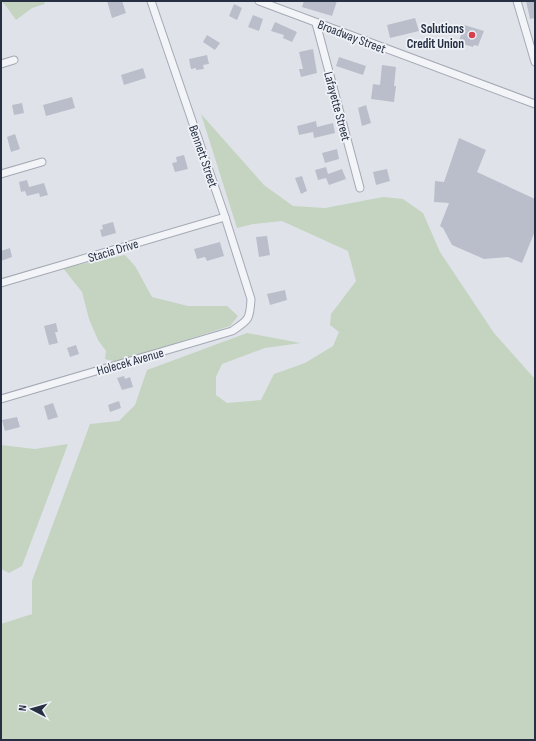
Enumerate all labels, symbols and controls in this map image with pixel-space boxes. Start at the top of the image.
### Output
street label: Broadway Street [315,17,388,57]
place label: Solutions Credit Union [407,21,464,52]
marker: Solutions Credit Union [467,30,477,40]
street label: Lafayette Street [320,70,354,143]
street label: Bennett Street [185,123,221,190]
street label: Stacia Drive [86,236,140,266]
street label: Holecek Avenue [95,345,166,379]
north arrow [12,689,52,729]
text: N [16,704,29,712]

